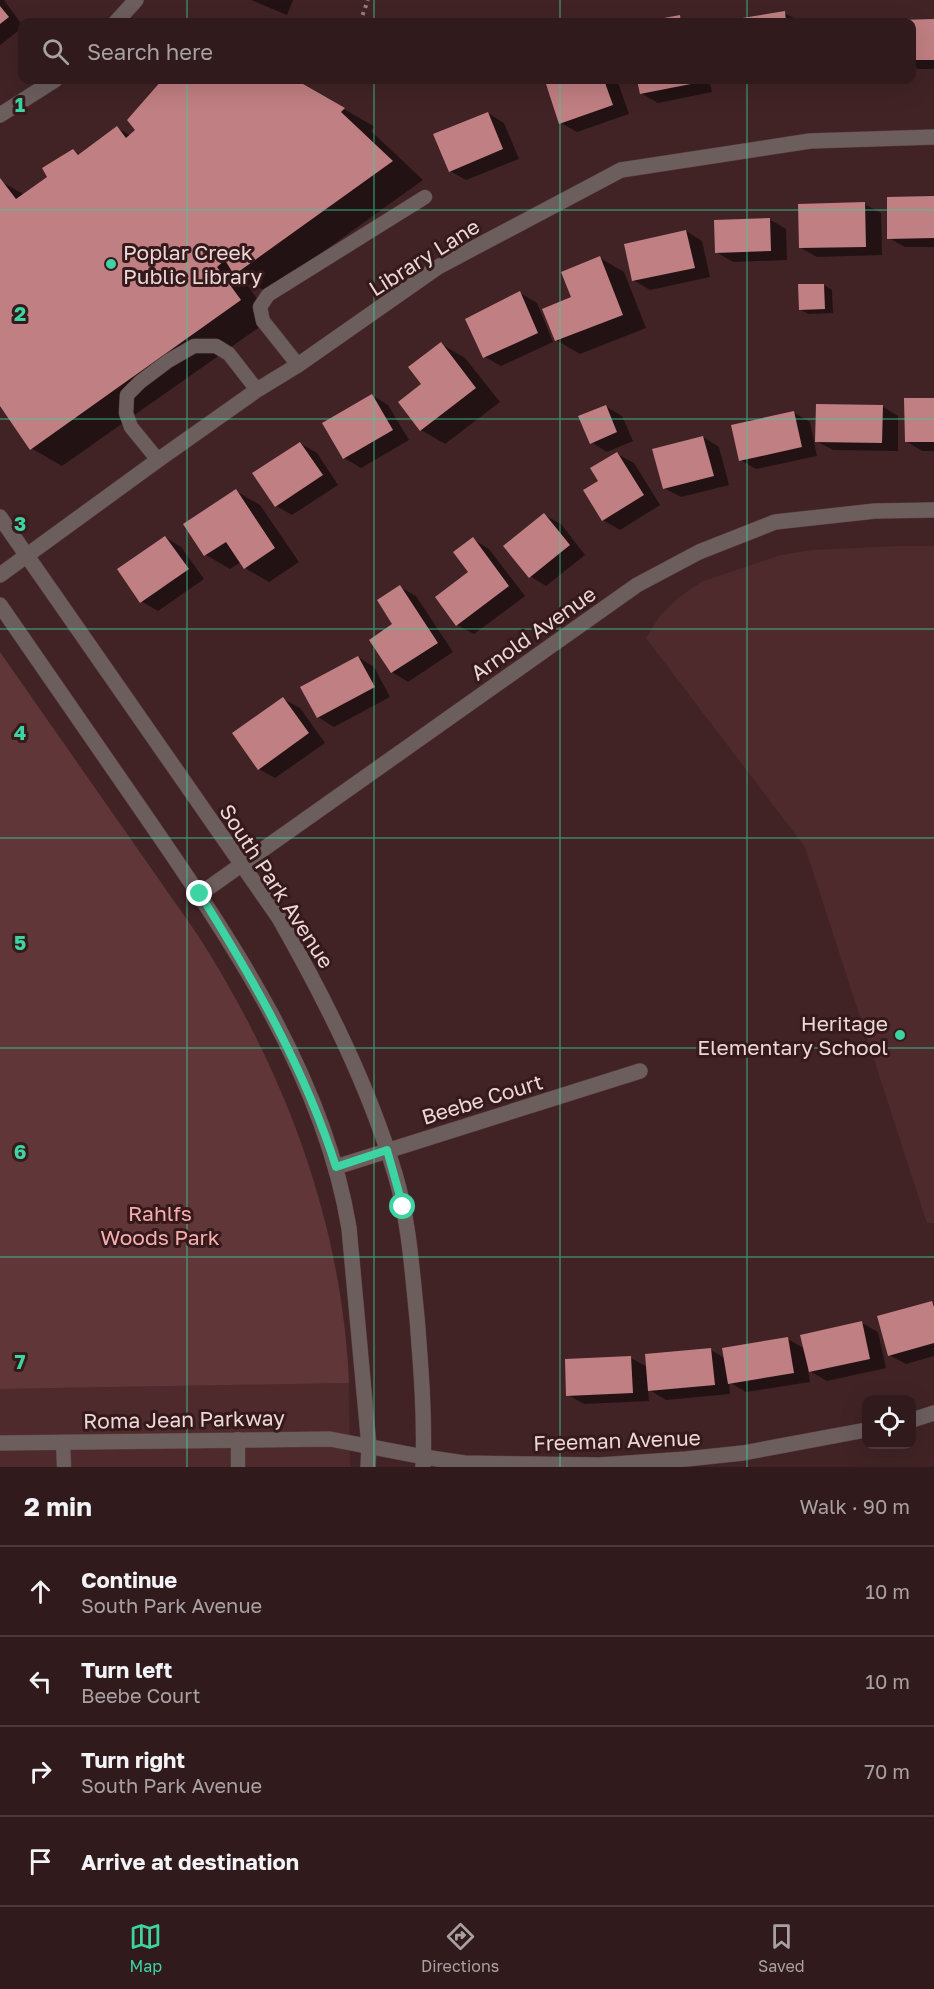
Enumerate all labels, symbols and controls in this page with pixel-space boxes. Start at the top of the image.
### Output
search box [18,18,916,84]
icon: search [39,35,72,68]
text: Search here [87,38,213,65]
text: 1 [15,92,25,116]
street label: Library Lane [364,213,484,301]
place label: Poplar Creek Public Library [123,239,263,289]
marker: Poplar Creek Public Library [104,257,118,271]
text: 2 [14,301,26,325]
text: 3 [14,511,26,535]
street label: Arnold Avenue [466,580,600,686]
text: 4 [14,720,26,744]
street label: South Park Avenue [214,799,340,973]
route end [186,880,212,906]
text: 5 [14,930,26,954]
place label: Heritage Elementary School [697,1010,888,1060]
marker: Heritage Elementary School [893,1028,907,1042]
street label: Beebe Court [418,1068,546,1130]
text: 6 [14,1139,26,1163]
route start [389,1193,415,1219]
park label: Rahlfs Woods Park [100,1200,220,1250]
text: 7 [15,1349,26,1373]
map controls [862,1395,916,1449]
button: locate [862,1395,916,1449]
street label: Roma Jean Parkway [83,1404,285,1434]
street label: Freeman Avenue [533,1424,701,1456]
text: 2 min [24,1491,92,1522]
text: Walk · 90 m [799,1494,910,1518]
text: Continue [81,1566,177,1593]
icon: ahead [24,1575,57,1608]
text: 10 m [865,1579,910,1603]
text: South Park Avenue [81,1593,262,1617]
text: Turn left [81,1656,172,1683]
icon: left [24,1665,57,1698]
text: 10 m [865,1669,910,1693]
text: Beebe Court [81,1683,200,1707]
text: Turn right [81,1746,185,1773]
icon: right [24,1755,57,1788]
text: 70 m [864,1759,910,1783]
text: South Park Avenue [81,1773,262,1797]
icon: arrive [24,1845,57,1878]
text: Arrive at destination [81,1848,299,1875]
tab: Map [129,1920,162,1976]
tab: Directions [421,1920,499,1976]
tab: Saved [758,1920,805,1976]

